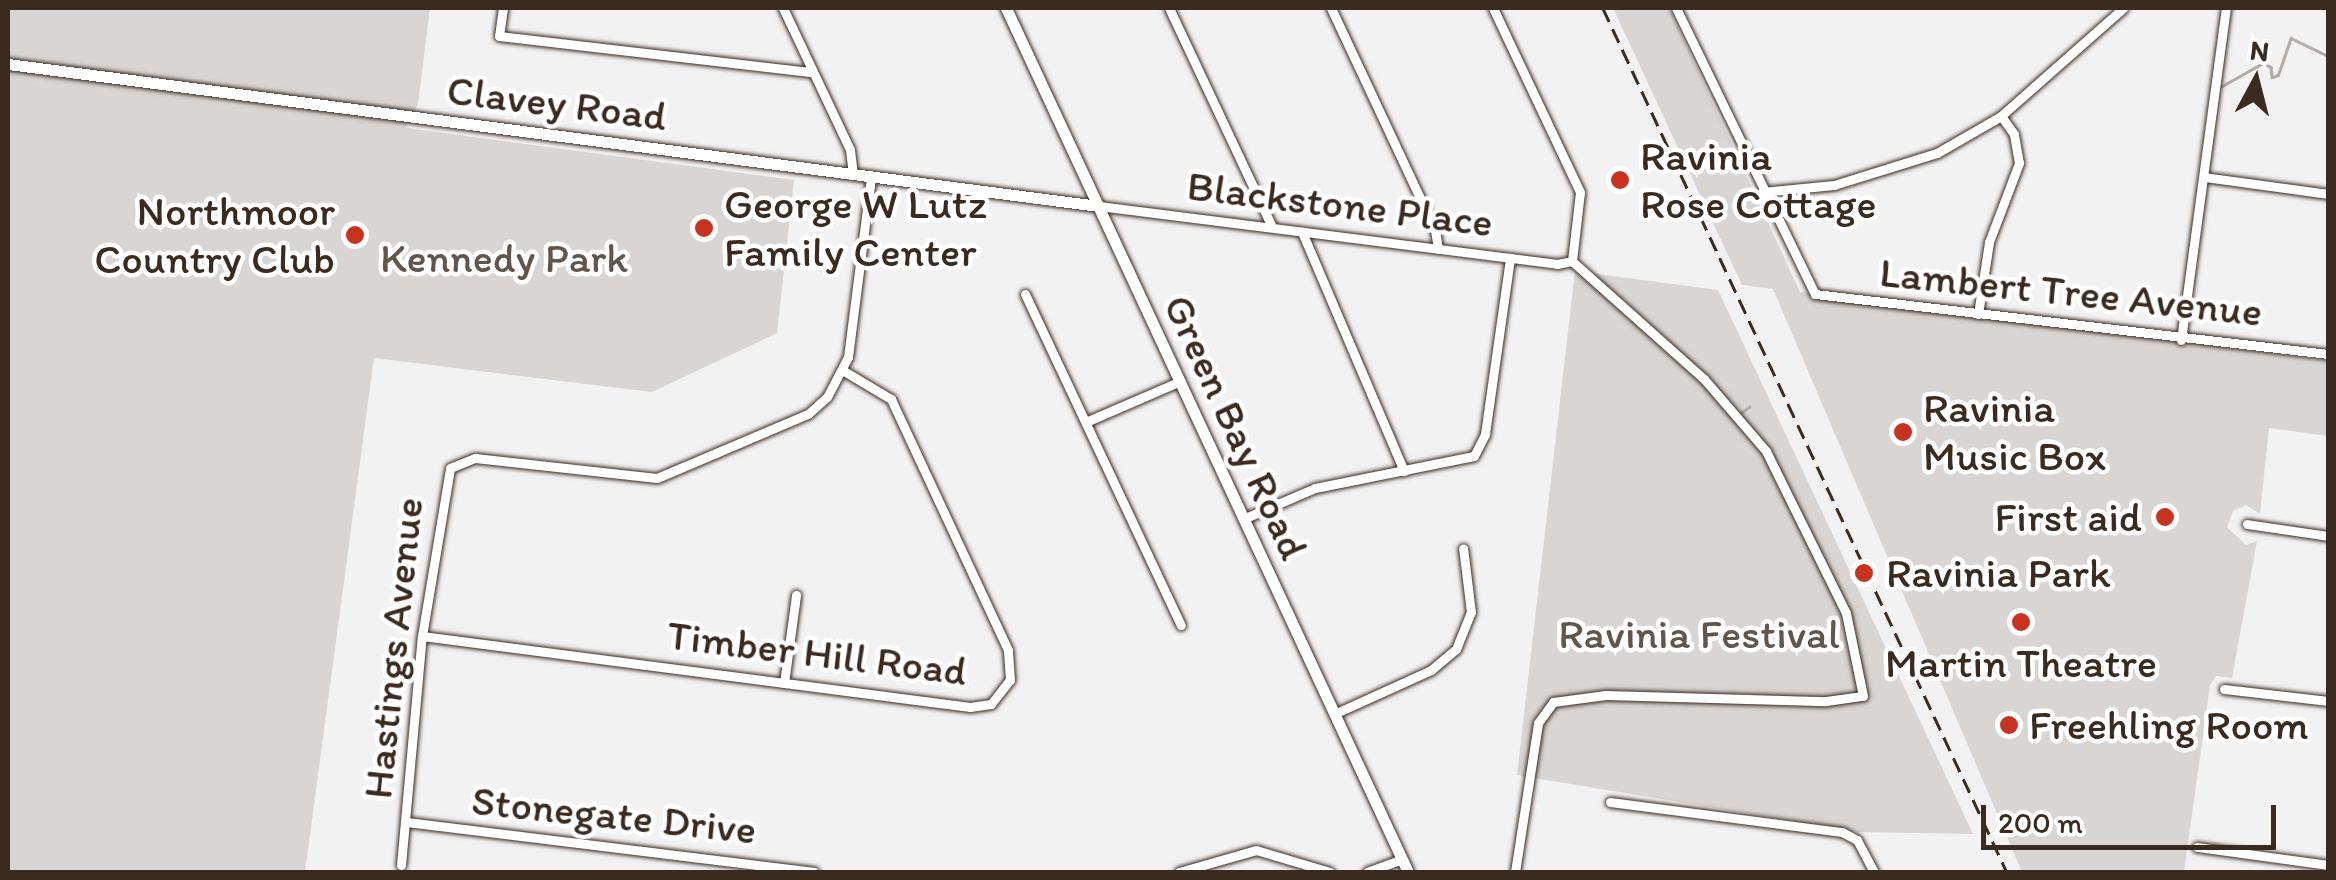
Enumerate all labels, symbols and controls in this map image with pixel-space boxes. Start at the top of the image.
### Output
north arrow [2206,30,2306,130]
text: N [2248,32,2271,68]
street label: Clavey Road [445,65,669,141]
place label: Ravinia Rose Cottage [1640,131,1876,230]
street label: Blackstone Place [1184,160,1496,248]
marker: Ravinia Rose Cottage [1609,169,1631,191]
place label: George W Lutz Family Center [724,179,986,278]
place label: Northmoor Country Club [94,186,335,284]
marker: George W Lutz Family Center [693,217,715,239]
marker: Northmoor Country Club [344,224,366,246]
park label: Kennedy Park [380,233,628,283]
street label: Lambert Tree Avenue [1879,247,2263,337]
street label: Green Bay Road [1153,287,1319,567]
place label: Ravinia Music Box [1923,383,2107,482]
marker: Ravinia Music Box [1892,421,1914,443]
place label: First aid [1993,492,2142,542]
street label: Hastings Avenue [352,496,434,800]
marker: First aid [2152,504,2178,530]
place label: Ravinia Park [1886,548,2110,598]
marker: Ravinia Park [1851,560,1877,586]
park label: Ravinia Festival [1559,609,1839,659]
street label: Timber Hill Road [665,610,969,696]
marker: Martin Theatre [2010,611,2032,633]
place label: Martin Theatre [1886,638,2156,688]
place label: Freehling Room [2029,700,2309,750]
marker: Freehling Room [1998,714,2020,736]
street label: Stonegate Drive [469,775,759,855]
scale bar [1986,785,2281,847]
text: 200 m [1998,804,2083,841]

